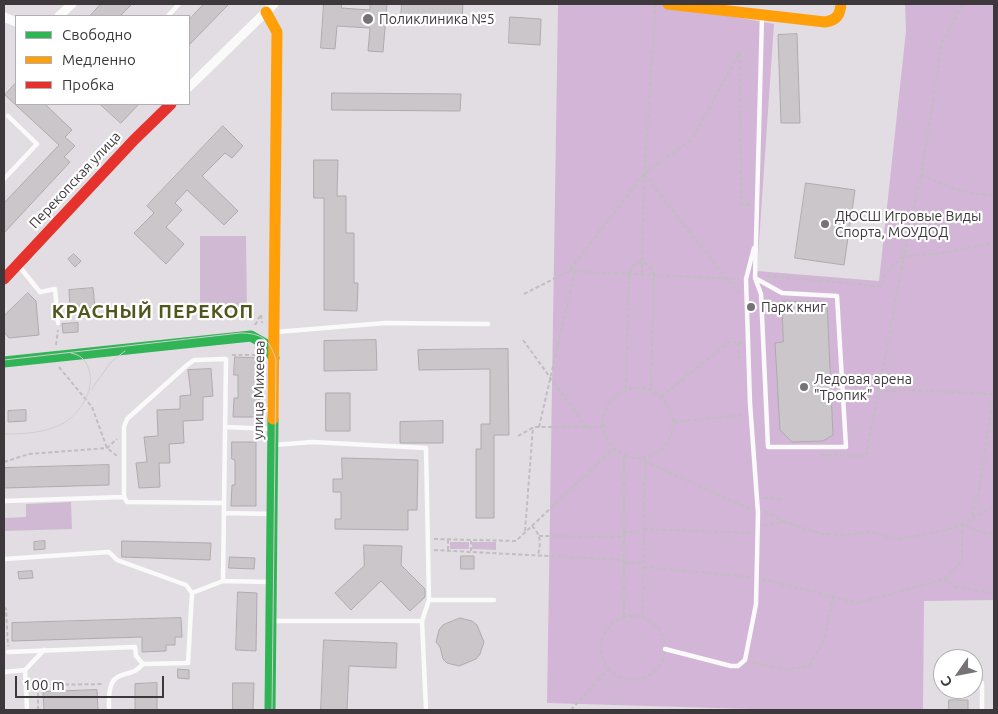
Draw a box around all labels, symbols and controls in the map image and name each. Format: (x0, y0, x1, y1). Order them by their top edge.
place label: Поликлиника №5 (379, 11, 495, 27)
marker: Поликлиника №5 (361, 12, 375, 26)
legend (15, 15, 190, 105)
text: Свободно (62, 26, 132, 43)
text: Медленно (62, 51, 136, 68)
text: Пробка (62, 76, 114, 93)
street label: Перекопская улица (26, 128, 124, 232)
place label: ДЮСШ Игровые Виды Спорта, МОУДОД (835, 208, 981, 240)
marker: ДЮСШ Игровые Виды Спорта, МОУДОД (819, 218, 831, 230)
place label: Парк книг (761, 299, 826, 315)
district label: КРАСНЫЙ ПЕРЕКОП (50, 301, 256, 323)
marker: Парк книг (745, 301, 757, 313)
street label: улица Михеева (250, 340, 268, 440)
place label: Ледовая арена "Тропик" (814, 371, 912, 404)
marker: Ледовая арена "Тропик" (798, 381, 810, 393)
north arrow (933, 649, 983, 699)
scale bar (18, 666, 166, 698)
text: С (937, 674, 955, 690)
text: 100 m (23, 676, 65, 693)

